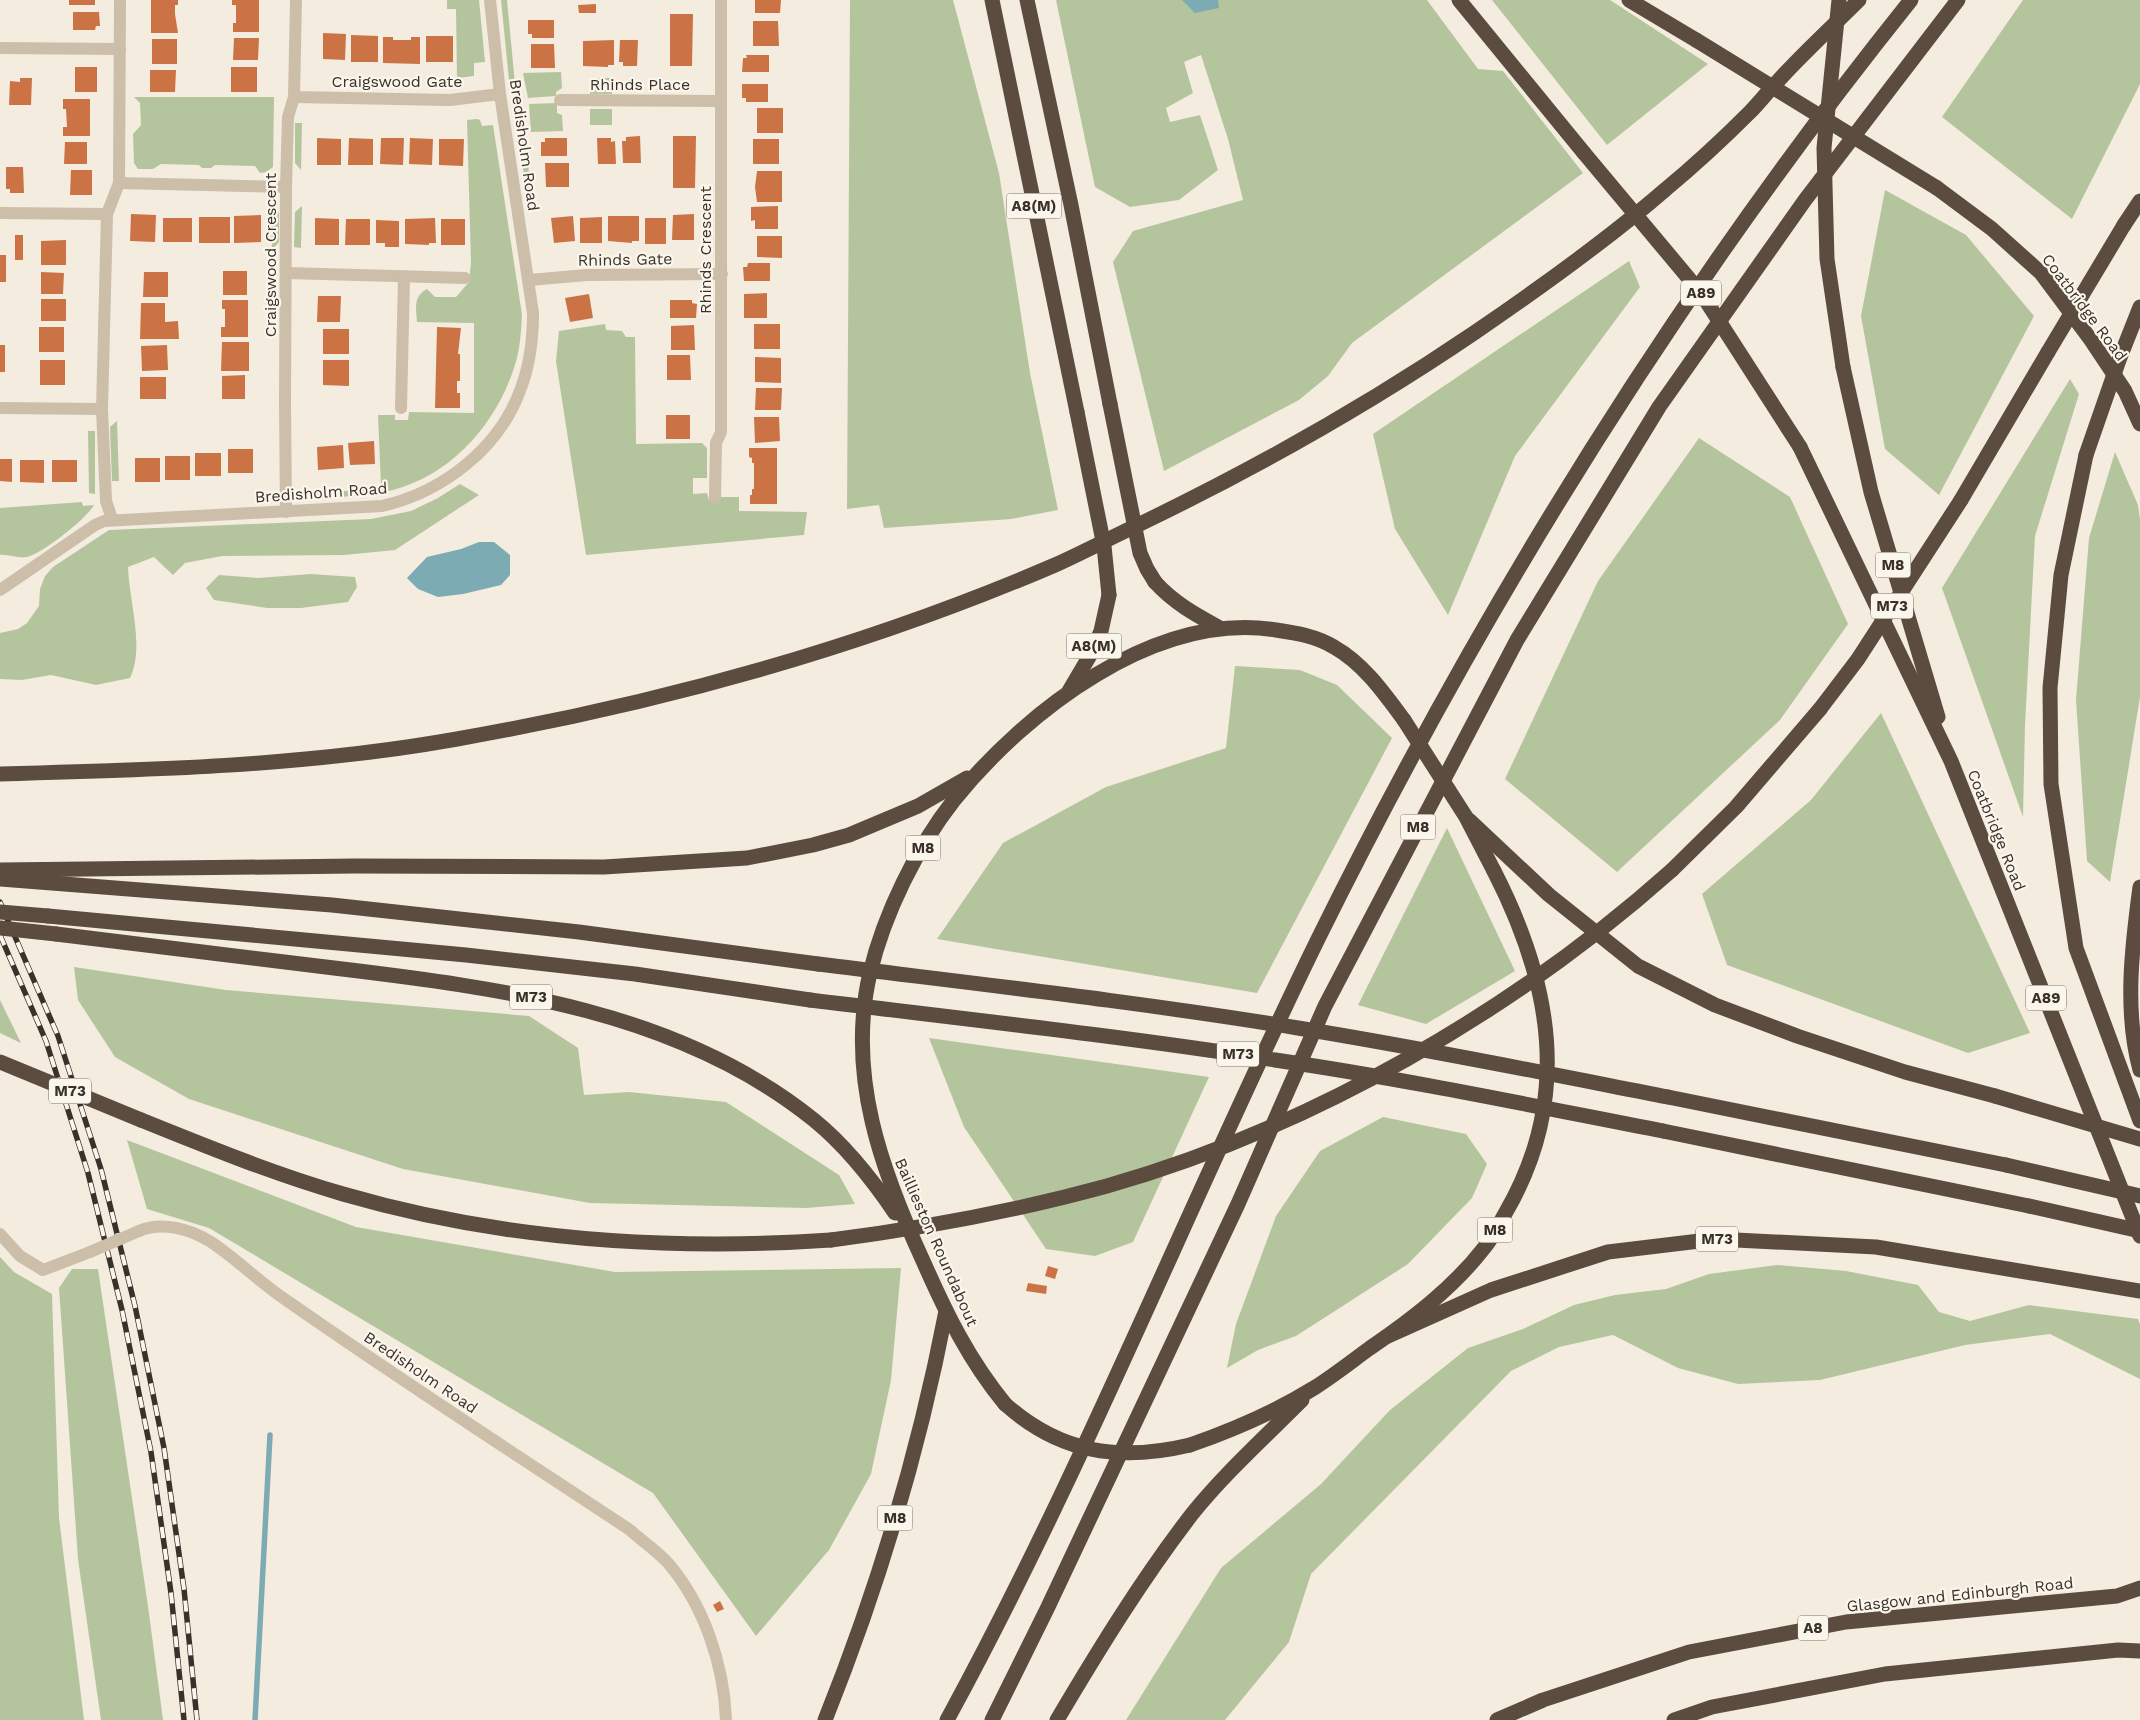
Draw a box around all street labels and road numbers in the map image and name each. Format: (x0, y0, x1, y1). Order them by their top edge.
street label: Craigswood Gate (331, 72, 463, 91)
street label: Rhinds Place (590, 75, 690, 94)
street label: Bredisholm Road (506, 78, 543, 212)
street label: Craigswood Crescent (261, 172, 280, 337)
street label: Rhinds Crescent (696, 186, 715, 314)
road number: A8(M) (1006, 194, 1062, 218)
street label: Rhinds Gate (577, 249, 673, 270)
street label: Coatbridge Road (2038, 250, 2131, 365)
road number: A89 (1681, 280, 1721, 306)
street label: Bredisholm Road (254, 478, 388, 507)
road number: M8 (1876, 552, 1910, 578)
road number: M73 (1871, 594, 1913, 618)
road number: A8(M) (1066, 634, 1122, 658)
street label: Coatbridge Road (1964, 767, 2030, 894)
road number: M8 (1400, 814, 1436, 840)
road number: M8 (906, 836, 940, 860)
road number: M73 (510, 984, 552, 1010)
road number: A89 (2026, 986, 2066, 1010)
road number: M73 (1217, 1042, 1259, 1066)
road number: M73 (49, 1078, 91, 1104)
street label: Baillieston Roundabout (891, 1155, 982, 1330)
road number: M8 (1478, 1218, 1512, 1242)
road number: M73 (1696, 1226, 1738, 1252)
street label: Bredisholm Road (360, 1327, 481, 1417)
road number: M8 (878, 1506, 912, 1530)
street label: Glasgow and Edinburgh Road (1846, 1573, 2074, 1616)
road number: A8 (1798, 1616, 1828, 1640)

